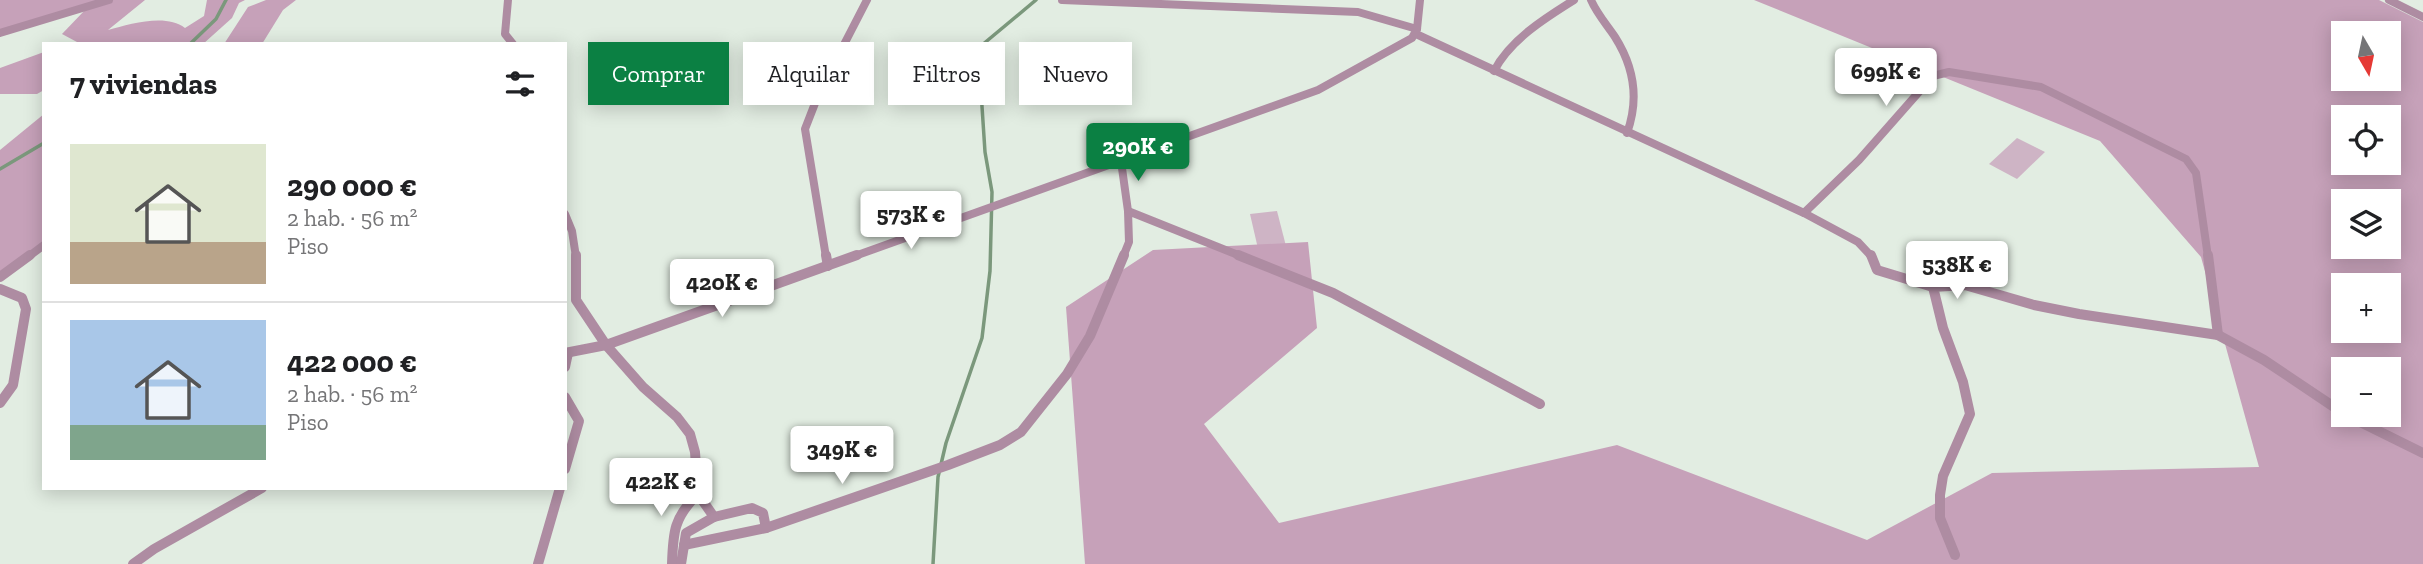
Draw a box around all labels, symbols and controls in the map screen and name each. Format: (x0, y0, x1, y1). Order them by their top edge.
north arrow (2331, 21, 2401, 91)
map controls (2331, 21, 2401, 427)
chip: Comprar (588, 42, 729, 105)
chip: Alquilar (743, 42, 874, 105)
chip: Filtros (888, 42, 1005, 105)
chip: Nuevo (1019, 42, 1132, 105)
pin: 699K € (1829, 48, 1943, 108)
text: 699K € (1851, 57, 1921, 85)
icon: filters (501, 65, 539, 103)
text: 7 viviendas (70, 66, 217, 102)
button: locate (2331, 105, 2401, 175)
pin: 290K € (1081, 124, 1195, 183)
text: 290K € (1102, 132, 1174, 160)
text: 290 000 € (287, 168, 417, 204)
icon: home (126, 172, 210, 256)
button: layers (2331, 189, 2401, 259)
pin: 573K € (854, 191, 968, 251)
text: 573K € (876, 200, 946, 228)
text: 2 hab. · 56 m² (287, 204, 418, 232)
text: Piso (287, 232, 329, 260)
pin: 538K € (1900, 242, 2014, 301)
text: 538K € (1922, 250, 1992, 278)
pin: 420K € (665, 260, 779, 319)
text: 420K € (686, 268, 758, 296)
button: + (2331, 273, 2401, 343)
text: 422 000 € (287, 344, 417, 380)
icon: home (126, 348, 210, 432)
button: − (2331, 357, 2401, 427)
text: 2 hab. · 56 m² (287, 380, 418, 408)
text: Piso (287, 408, 329, 436)
pin: 349K € (785, 426, 899, 486)
text: 349K € (806, 435, 878, 463)
pin: 422K € (604, 458, 718, 518)
text: 422K € (625, 467, 697, 495)

